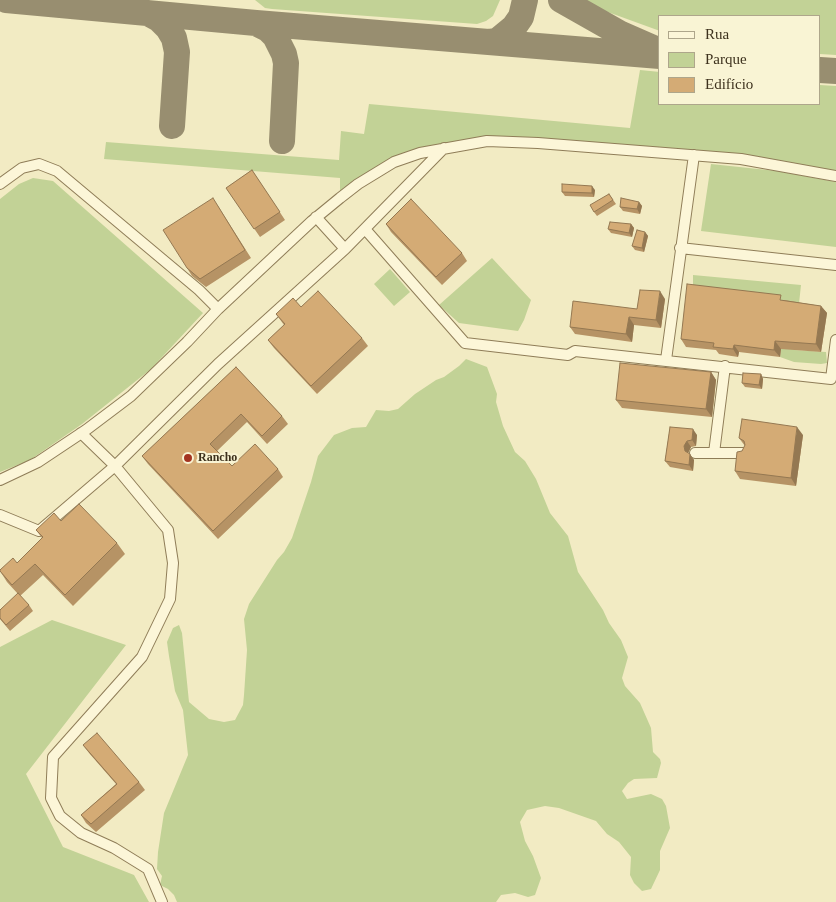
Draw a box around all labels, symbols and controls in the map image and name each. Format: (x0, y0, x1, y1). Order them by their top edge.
legend (658, 15, 821, 105)
text: Rua (705, 26, 729, 42)
text: Parque (705, 51, 747, 67)
text: Edifício (705, 76, 753, 92)
place label: Rancho (198, 451, 237, 465)
marker: Rancho (182, 452, 194, 464)

